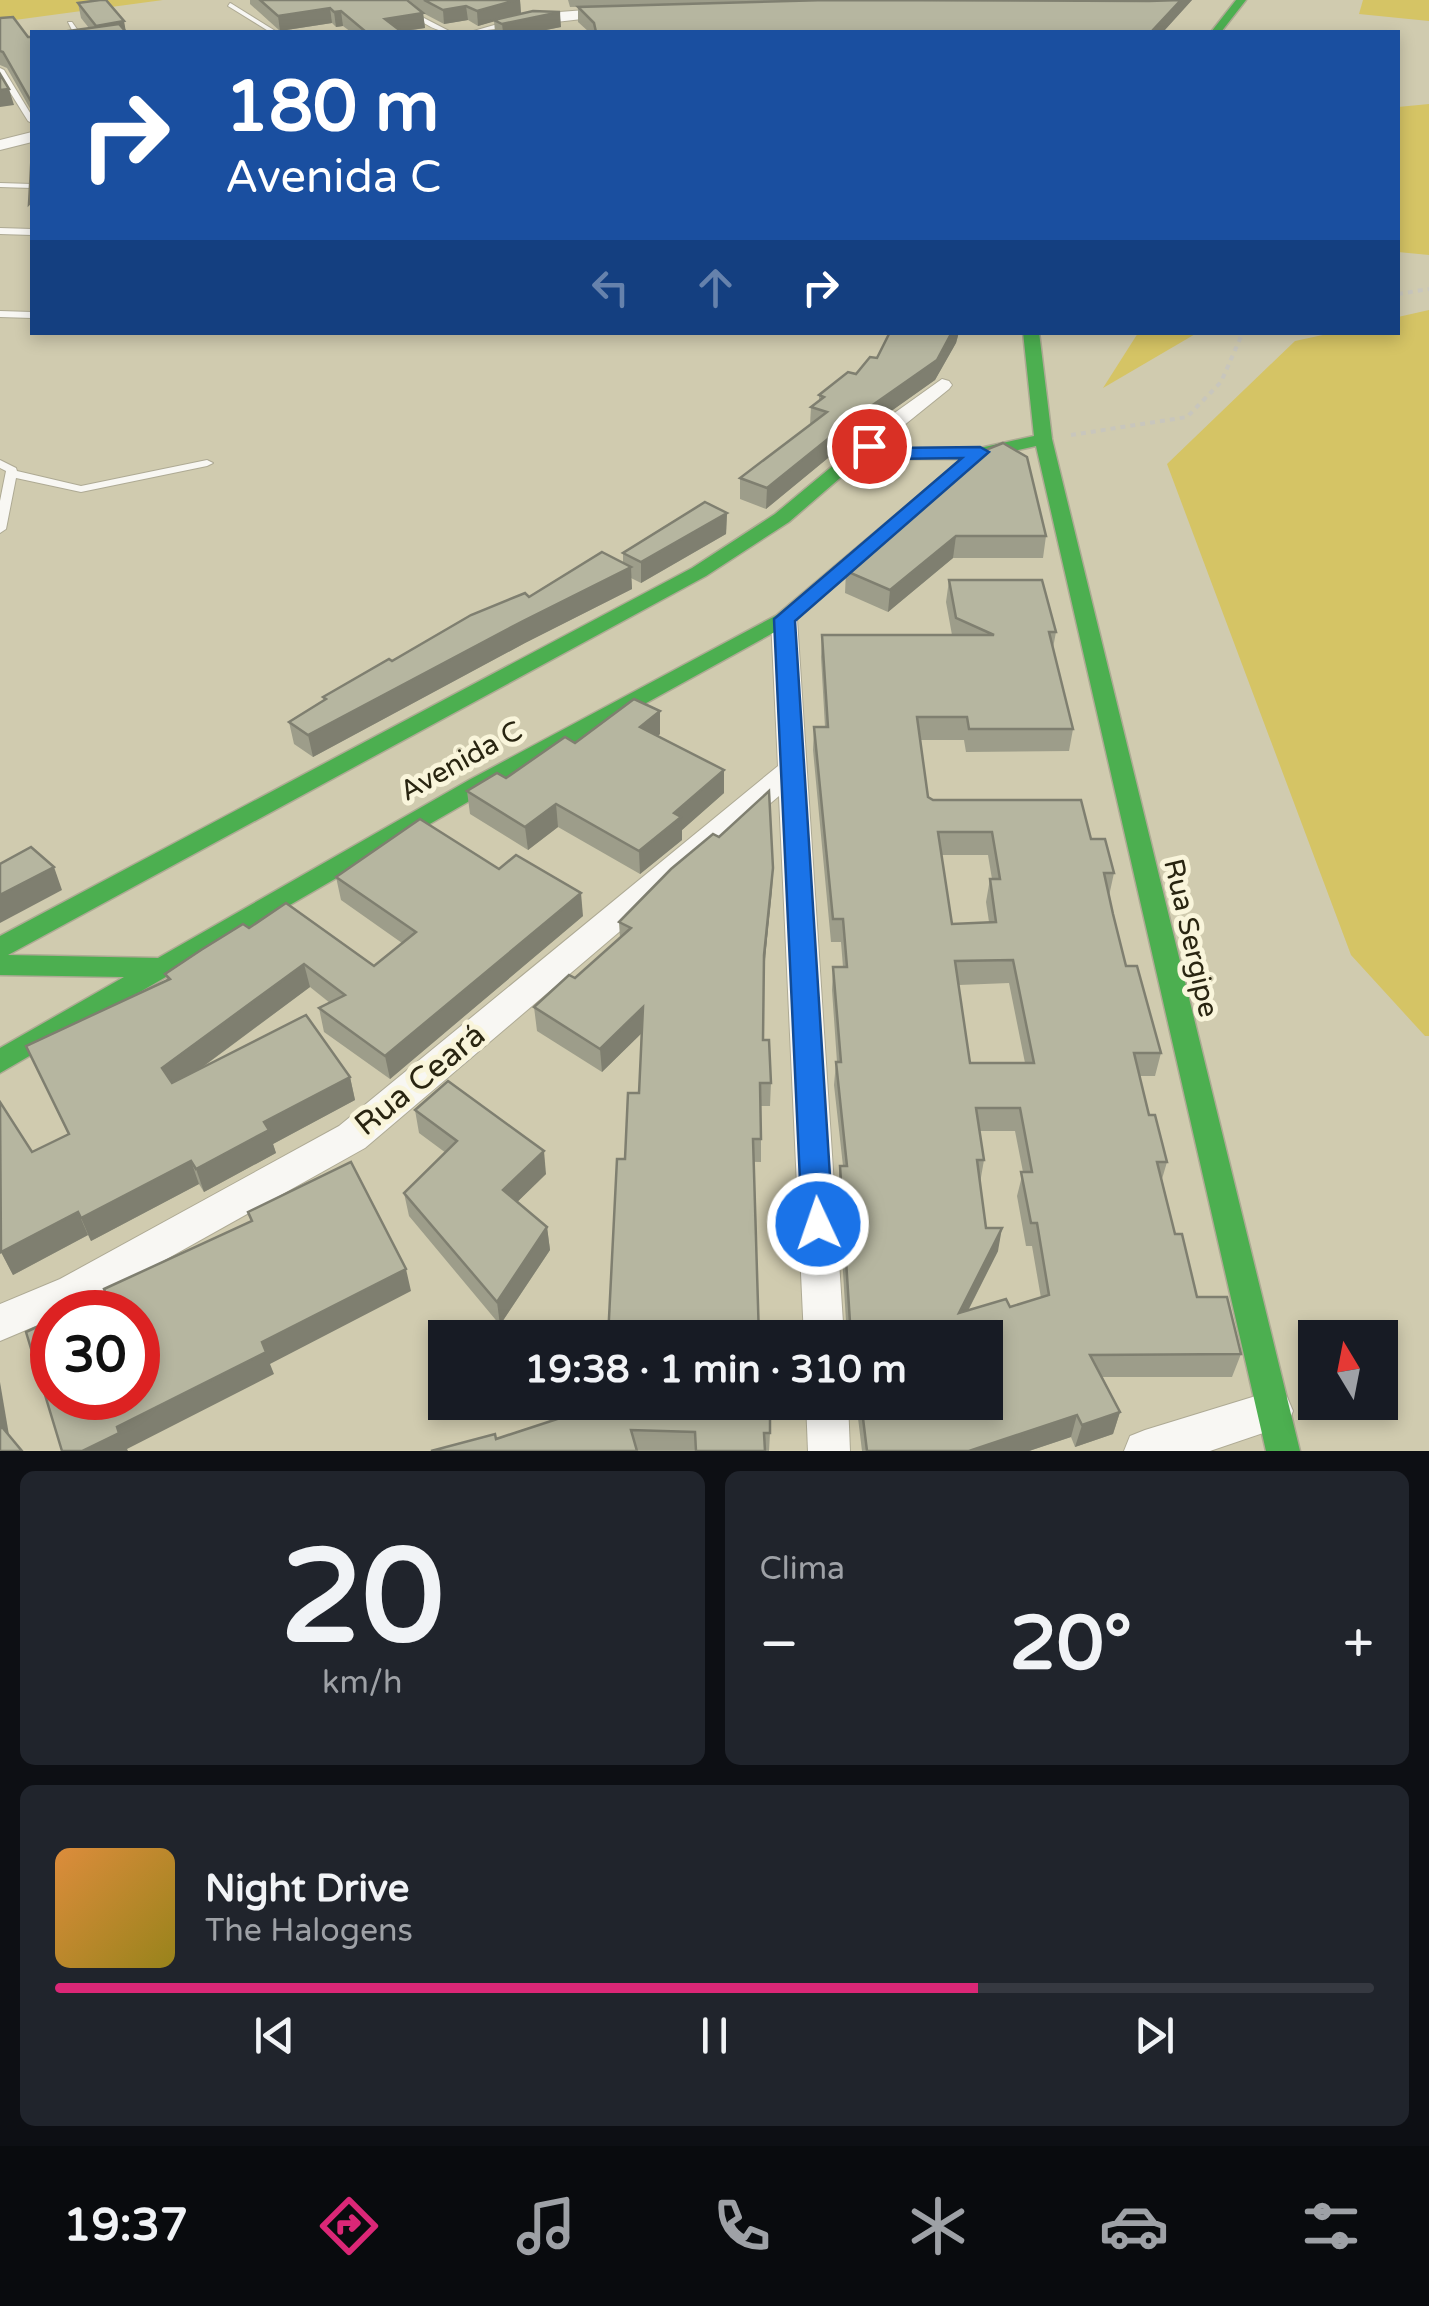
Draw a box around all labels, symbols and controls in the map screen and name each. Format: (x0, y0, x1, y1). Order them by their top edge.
text: 180 m (225, 66, 439, 150)
icon: right (60, 70, 190, 200)
text: Avenida C (225, 151, 441, 205)
icon: left (583, 260, 638, 315)
icon: ahead (688, 260, 743, 315)
icon: right (793, 260, 848, 315)
pin (827, 404, 912, 489)
icon: arrive (842, 419, 897, 474)
street label: Avenida C (394, 714, 528, 808)
street label: Rua Sergipe (1156, 855, 1226, 1021)
street label: Rua Ceará (347, 1016, 493, 1144)
position arrow (766, 1172, 870, 1276)
speed limit sign: 30 (30, 1290, 160, 1420)
north arrow (1298, 1320, 1398, 1420)
map controls (1298, 1320, 1398, 1420)
text: 19:38 · 1 min · 310 m (524, 1347, 907, 1393)
text: 20 (281, 1521, 444, 1677)
text: Clima (760, 1550, 845, 1588)
text: 20° (1010, 1599, 1132, 1689)
text: − (760, 1612, 799, 1678)
text: + (1343, 1612, 1374, 1678)
text: km/h (322, 1664, 402, 1702)
text: Night Drive (205, 1866, 409, 1912)
text: The Halogens (205, 1912, 413, 1950)
icon: previous (247, 2008, 302, 2063)
icon: pause (687, 2008, 742, 2063)
icon: next (1127, 2008, 1182, 2063)
icon: directions (314, 2191, 384, 2261)
icon: music (511, 2191, 581, 2261)
icon: phone (707, 2191, 777, 2261)
icon: climate (903, 2191, 973, 2261)
icon: car (1099, 2191, 1169, 2261)
icon: filters (1296, 2191, 1366, 2261)
text: 19:37 (63, 2199, 188, 2253)

